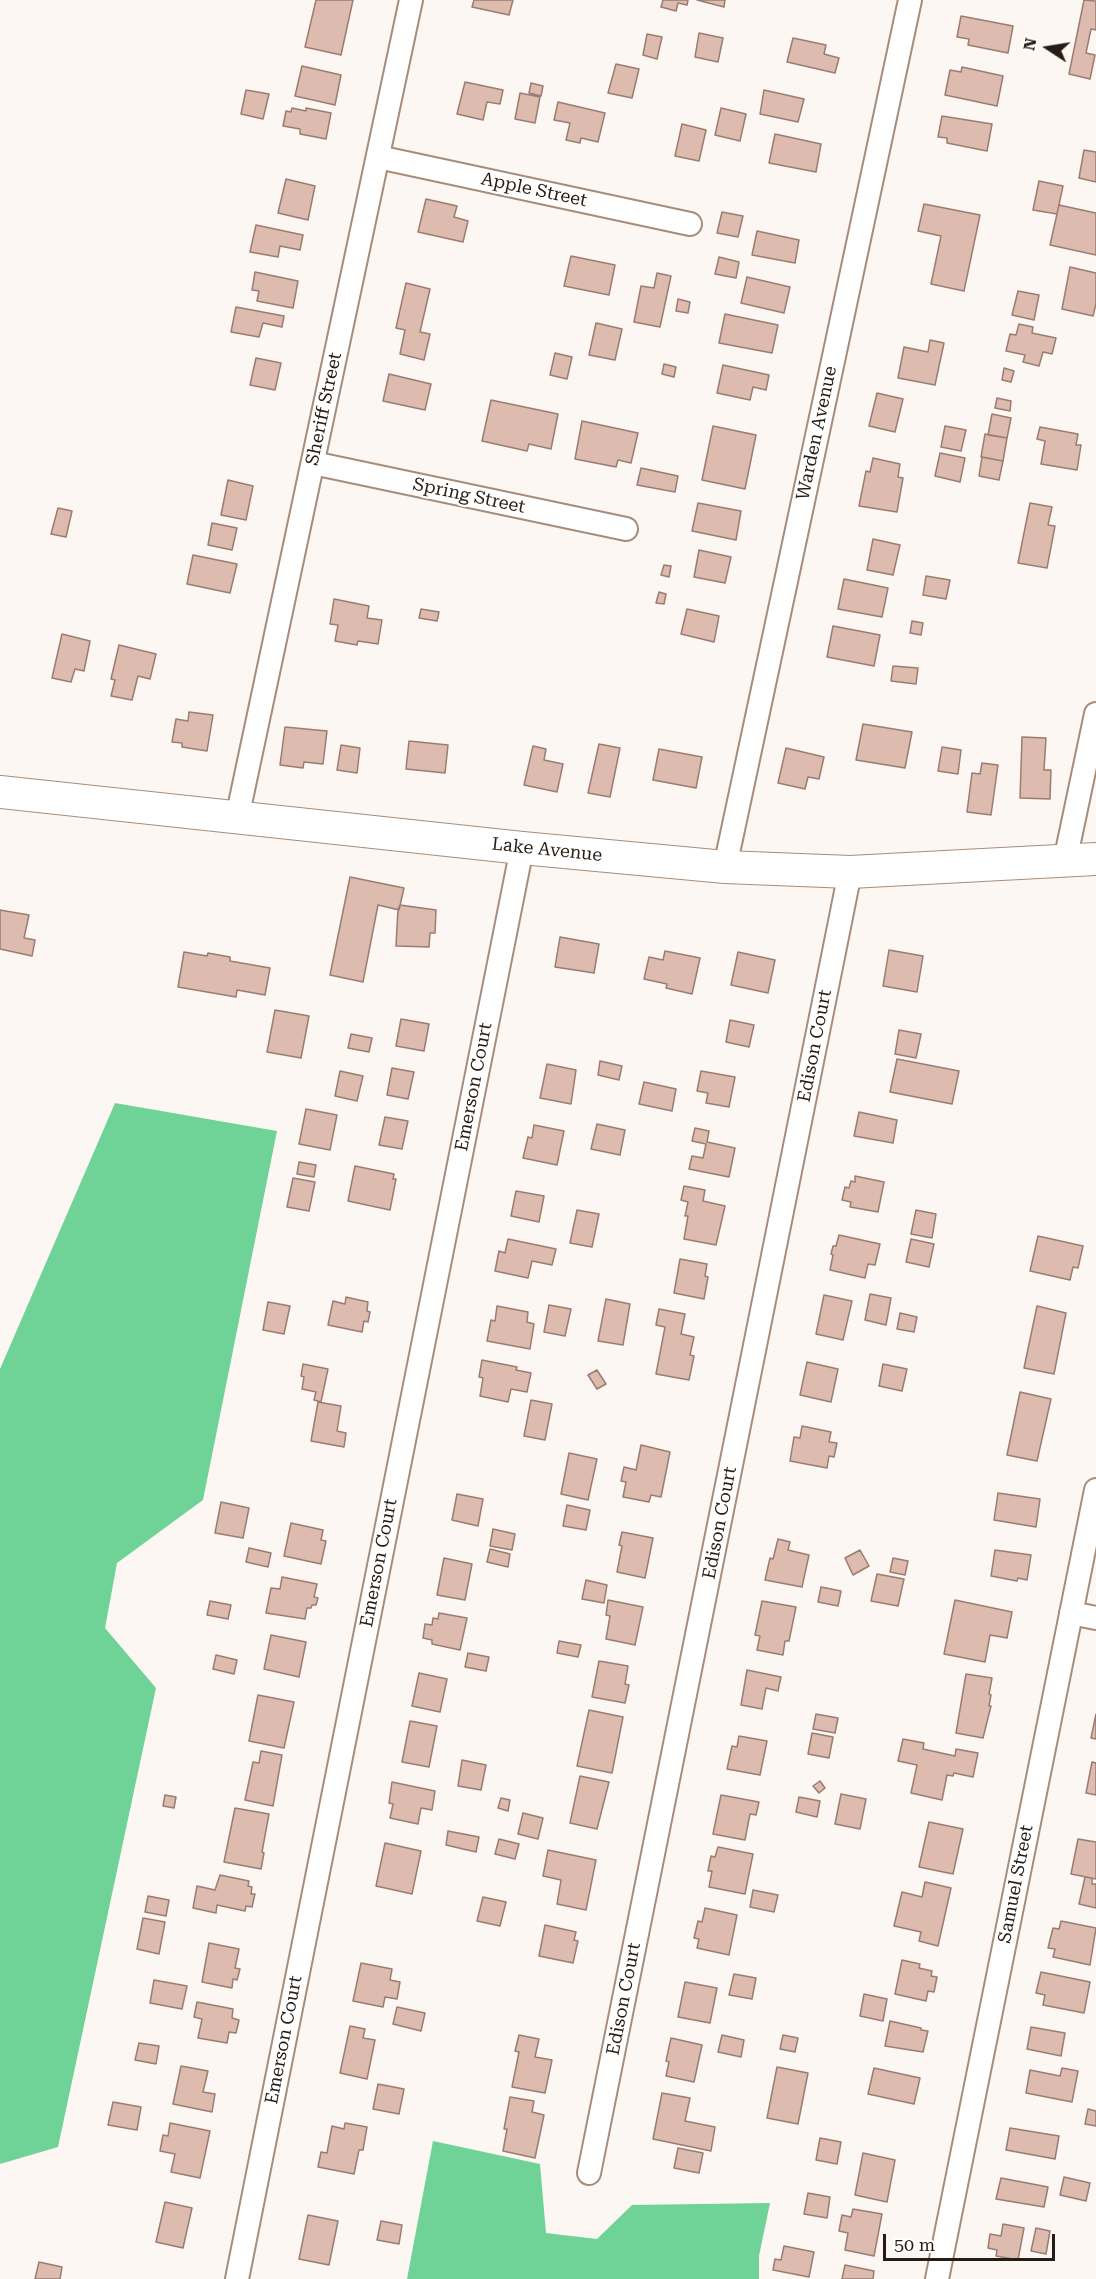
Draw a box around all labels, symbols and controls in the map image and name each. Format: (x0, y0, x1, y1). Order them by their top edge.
north arrow (1018, 18, 1078, 78)
text: N (1019, 36, 1040, 52)
street label: Apple Street (479, 168, 589, 212)
street label: Sheriff Street (301, 350, 347, 468)
street label: Warden Avenue (792, 364, 842, 502)
street label: Spring Street (411, 474, 527, 518)
street label: Lake Avenue (491, 833, 603, 867)
street label: Edison Court (793, 988, 837, 1104)
street label: Emerson Court (451, 1021, 497, 1153)
street label: Edison Court (698, 1465, 742, 1581)
street label: Emerson Court (356, 1497, 402, 1629)
street label: Samuel Street (994, 1823, 1038, 1945)
street label: Edison Court (602, 1941, 646, 2057)
street label: Emerson Court (261, 1974, 307, 2106)
scale bar (886, 2222, 1058, 2260)
text: 50 m (894, 2234, 935, 2255)

